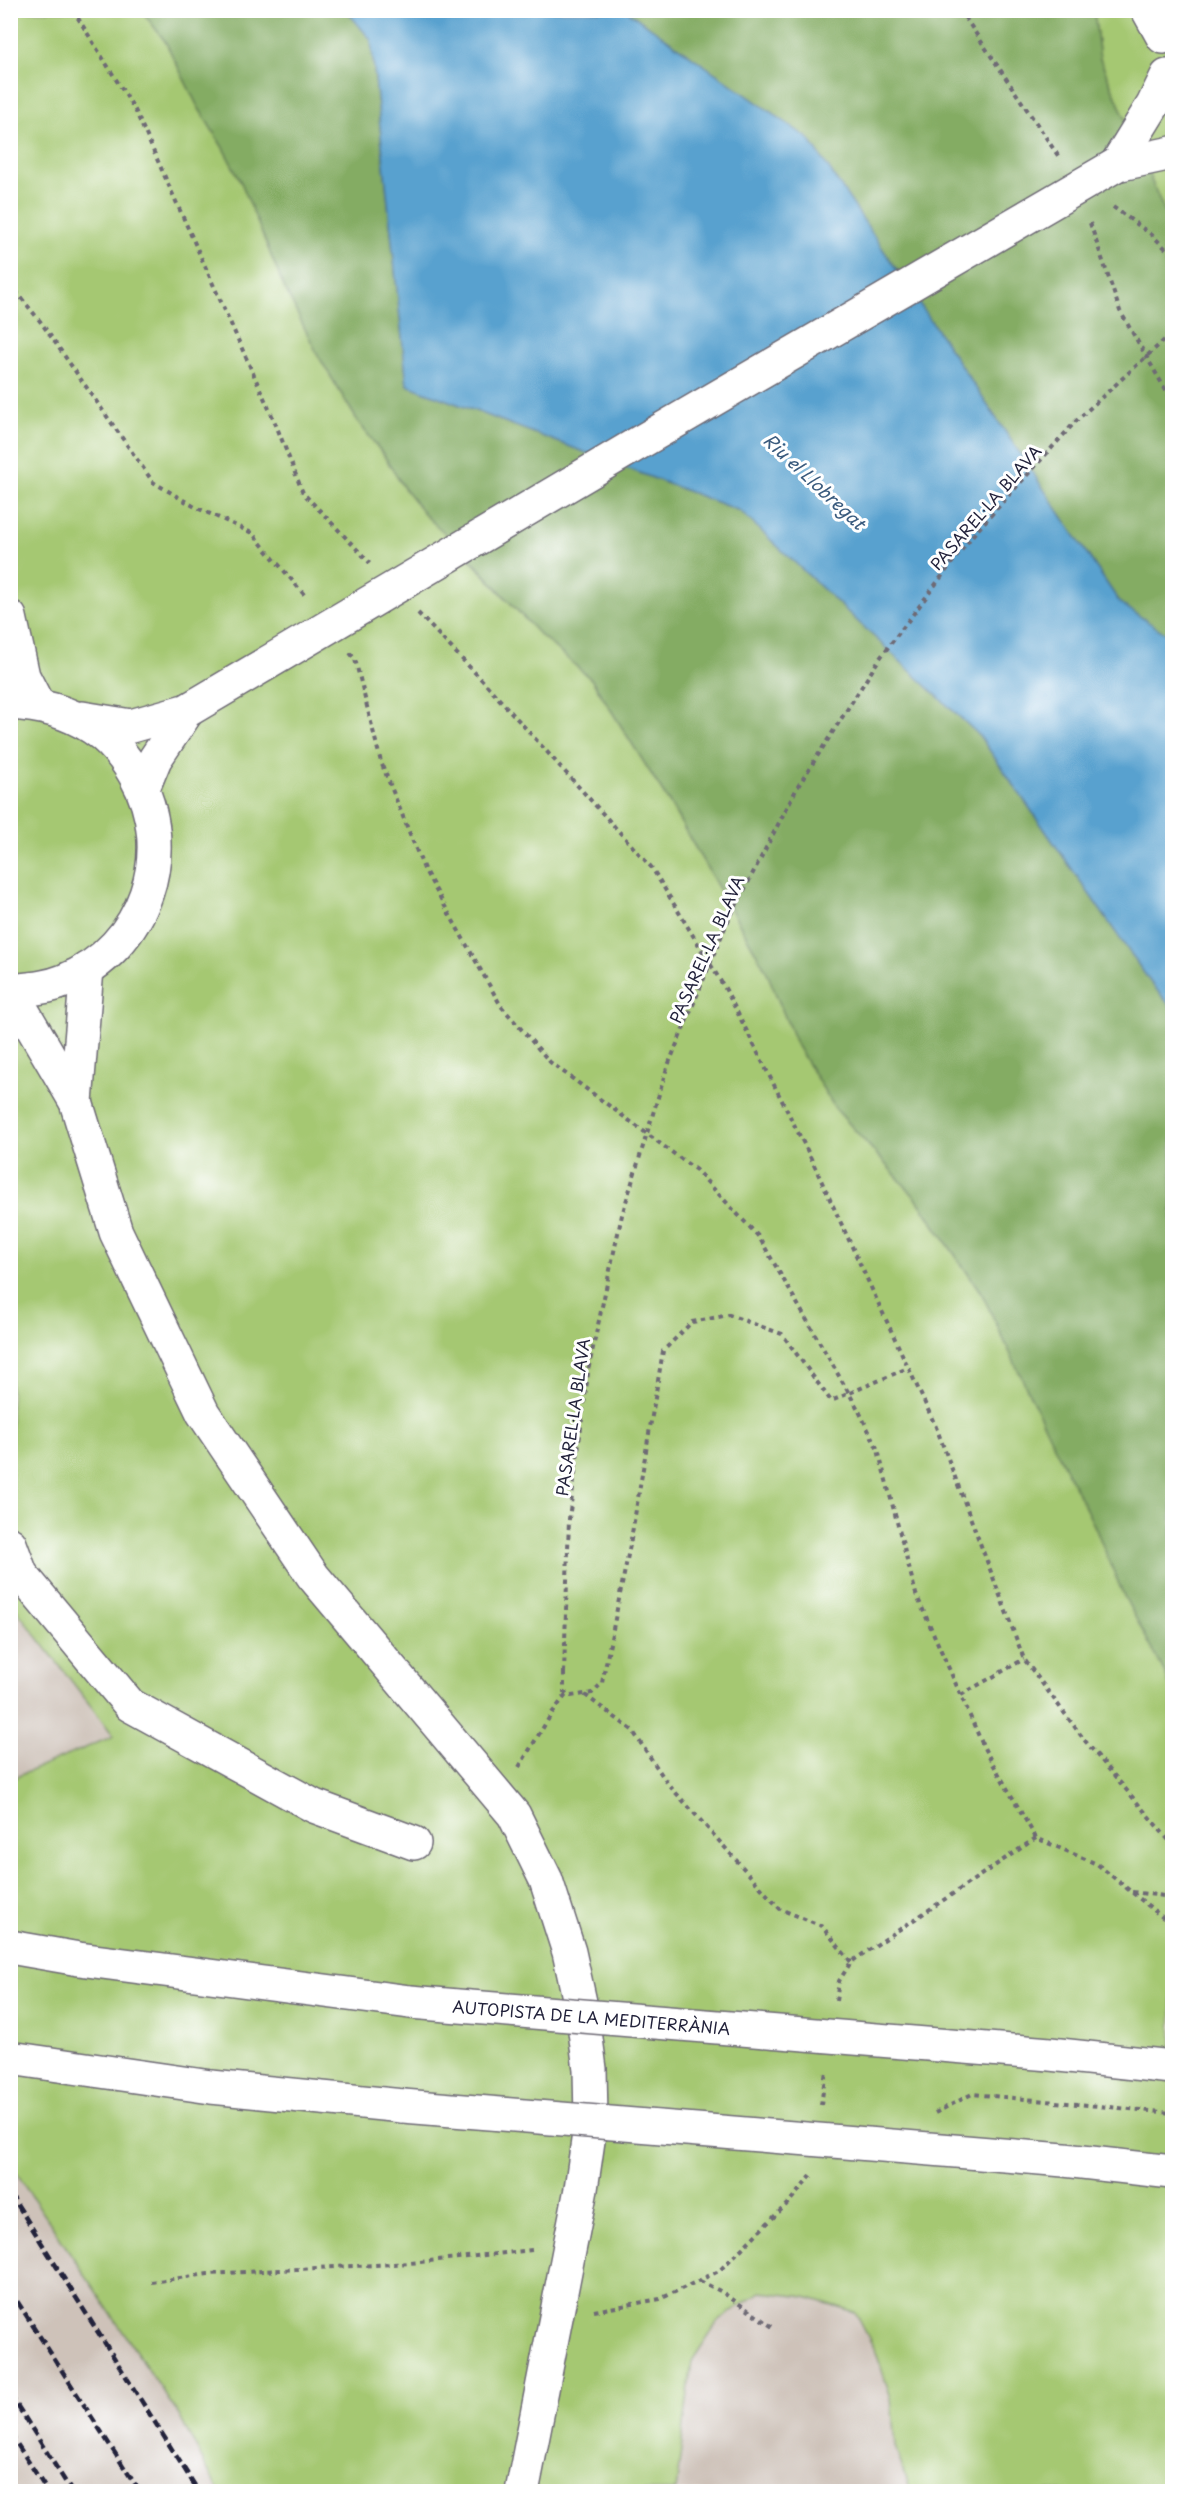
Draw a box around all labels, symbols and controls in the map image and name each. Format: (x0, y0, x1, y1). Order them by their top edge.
water label: Riu el Llobregat (758, 427, 874, 537)
street label: PASAREL·LA BLAVA (924, 439, 1046, 575)
street label: PASAREL·LA BLAVA (663, 871, 749, 1027)
street label: PASAREL·LA BLAVA (549, 1337, 595, 1497)
street label: AUTOPISTA DE LA MEDITERRÀNIA (452, 1993, 731, 2040)

